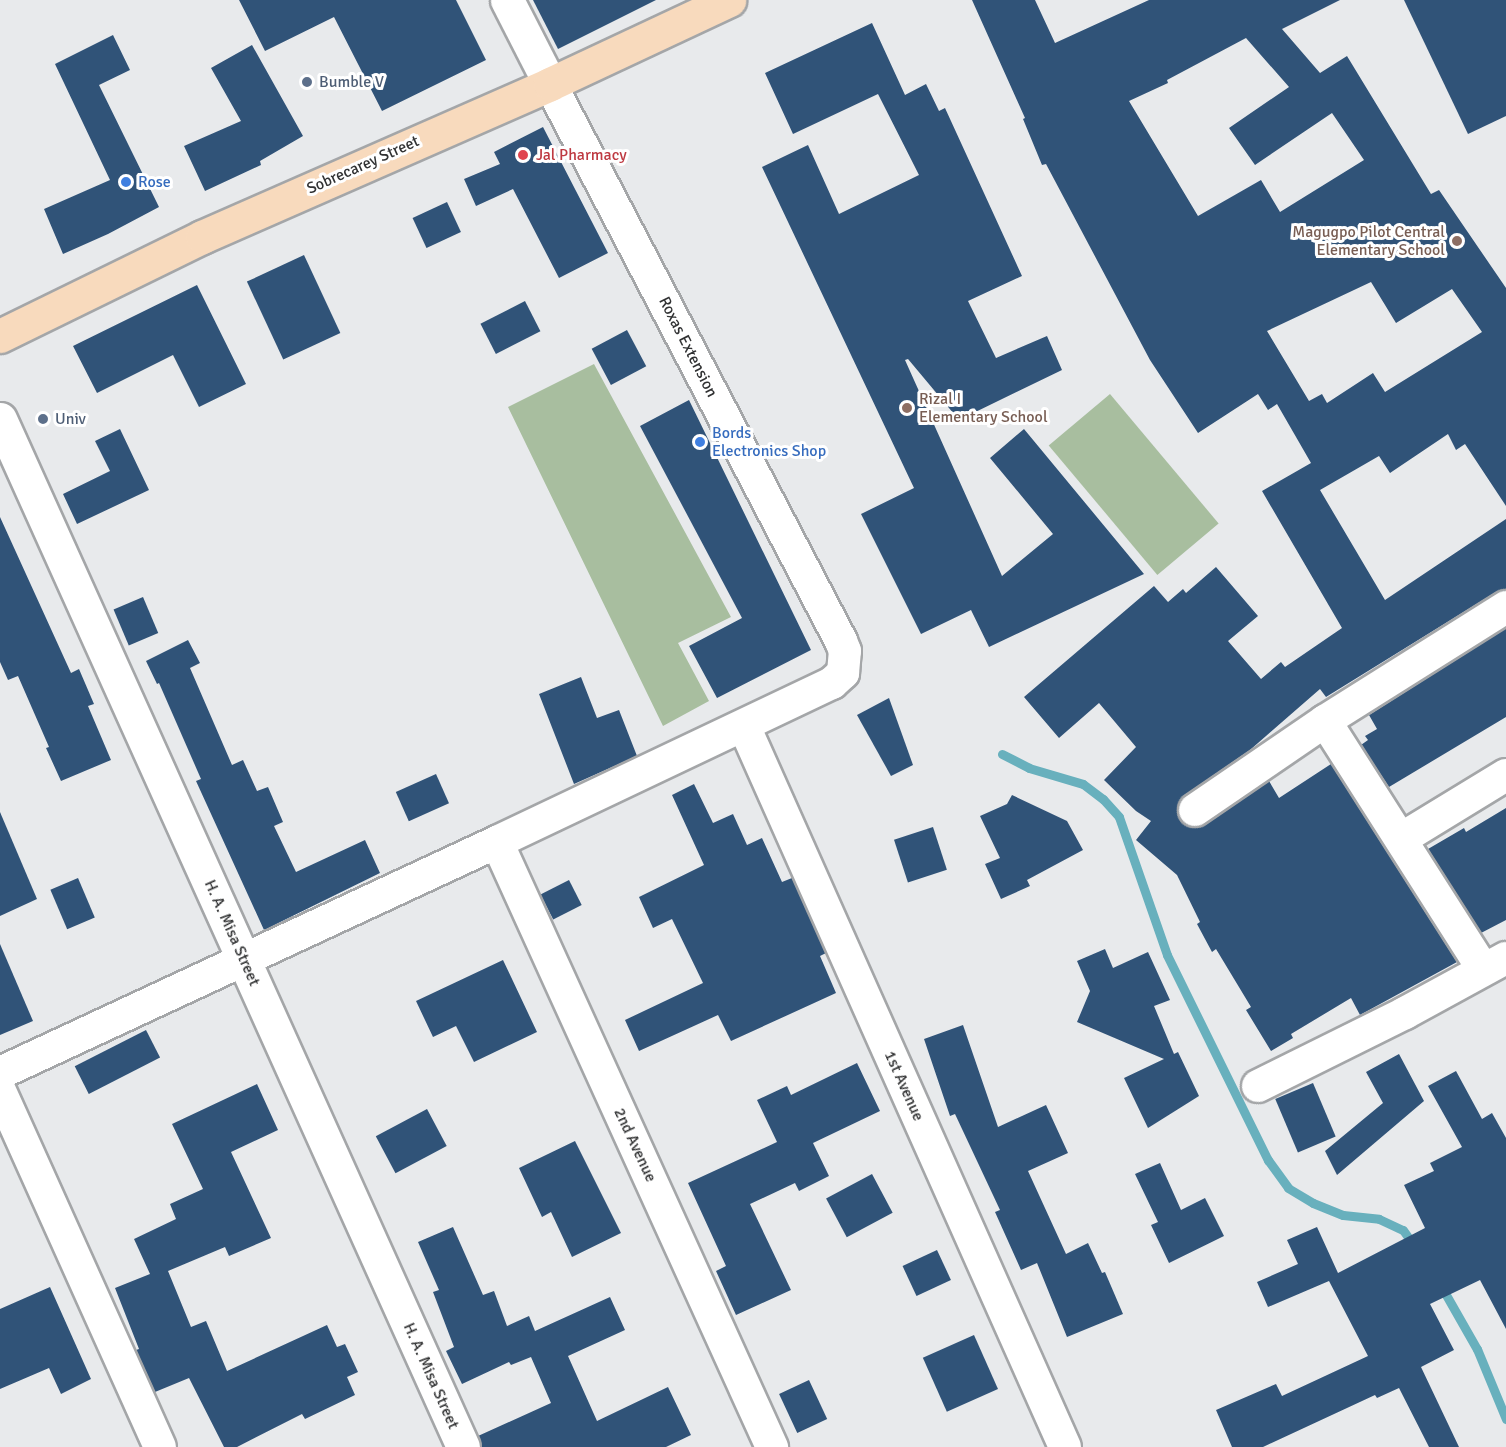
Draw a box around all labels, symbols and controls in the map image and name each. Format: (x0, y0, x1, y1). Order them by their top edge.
place label: Bumble V (319, 72, 384, 92)
marker: Bumble V (300, 75, 314, 89)
street label: Sobrecarey Street (304, 132, 422, 198)
place label: Jal Pharmacy (536, 145, 627, 165)
marker: Jal Pharmacy (514, 146, 532, 164)
place label: Rose (138, 172, 171, 192)
marker: Rose (119, 175, 133, 189)
place label: Magugpo Pilot Central Elementary School (1292, 222, 1445, 260)
marker: Magugpo Pilot Central Elementary School (1450, 234, 1464, 248)
street label: Roxas Extension (654, 293, 722, 401)
place label: Rizal I Elementary School (919, 389, 1048, 427)
marker: Rizal I Elementary School (900, 401, 914, 415)
place label: Univ (55, 409, 86, 429)
marker: Univ (36, 412, 50, 426)
place label: Bords Electronics Shop (712, 423, 826, 461)
marker: Bords Electronics Shop (693, 435, 707, 449)
street label: H. A. Misa Street (200, 877, 264, 989)
street label: 1st Avenue (880, 1048, 928, 1124)
street label: 2nd Avenue (610, 1105, 660, 1185)
street label: H. A. Misa Street (399, 1320, 463, 1432)

